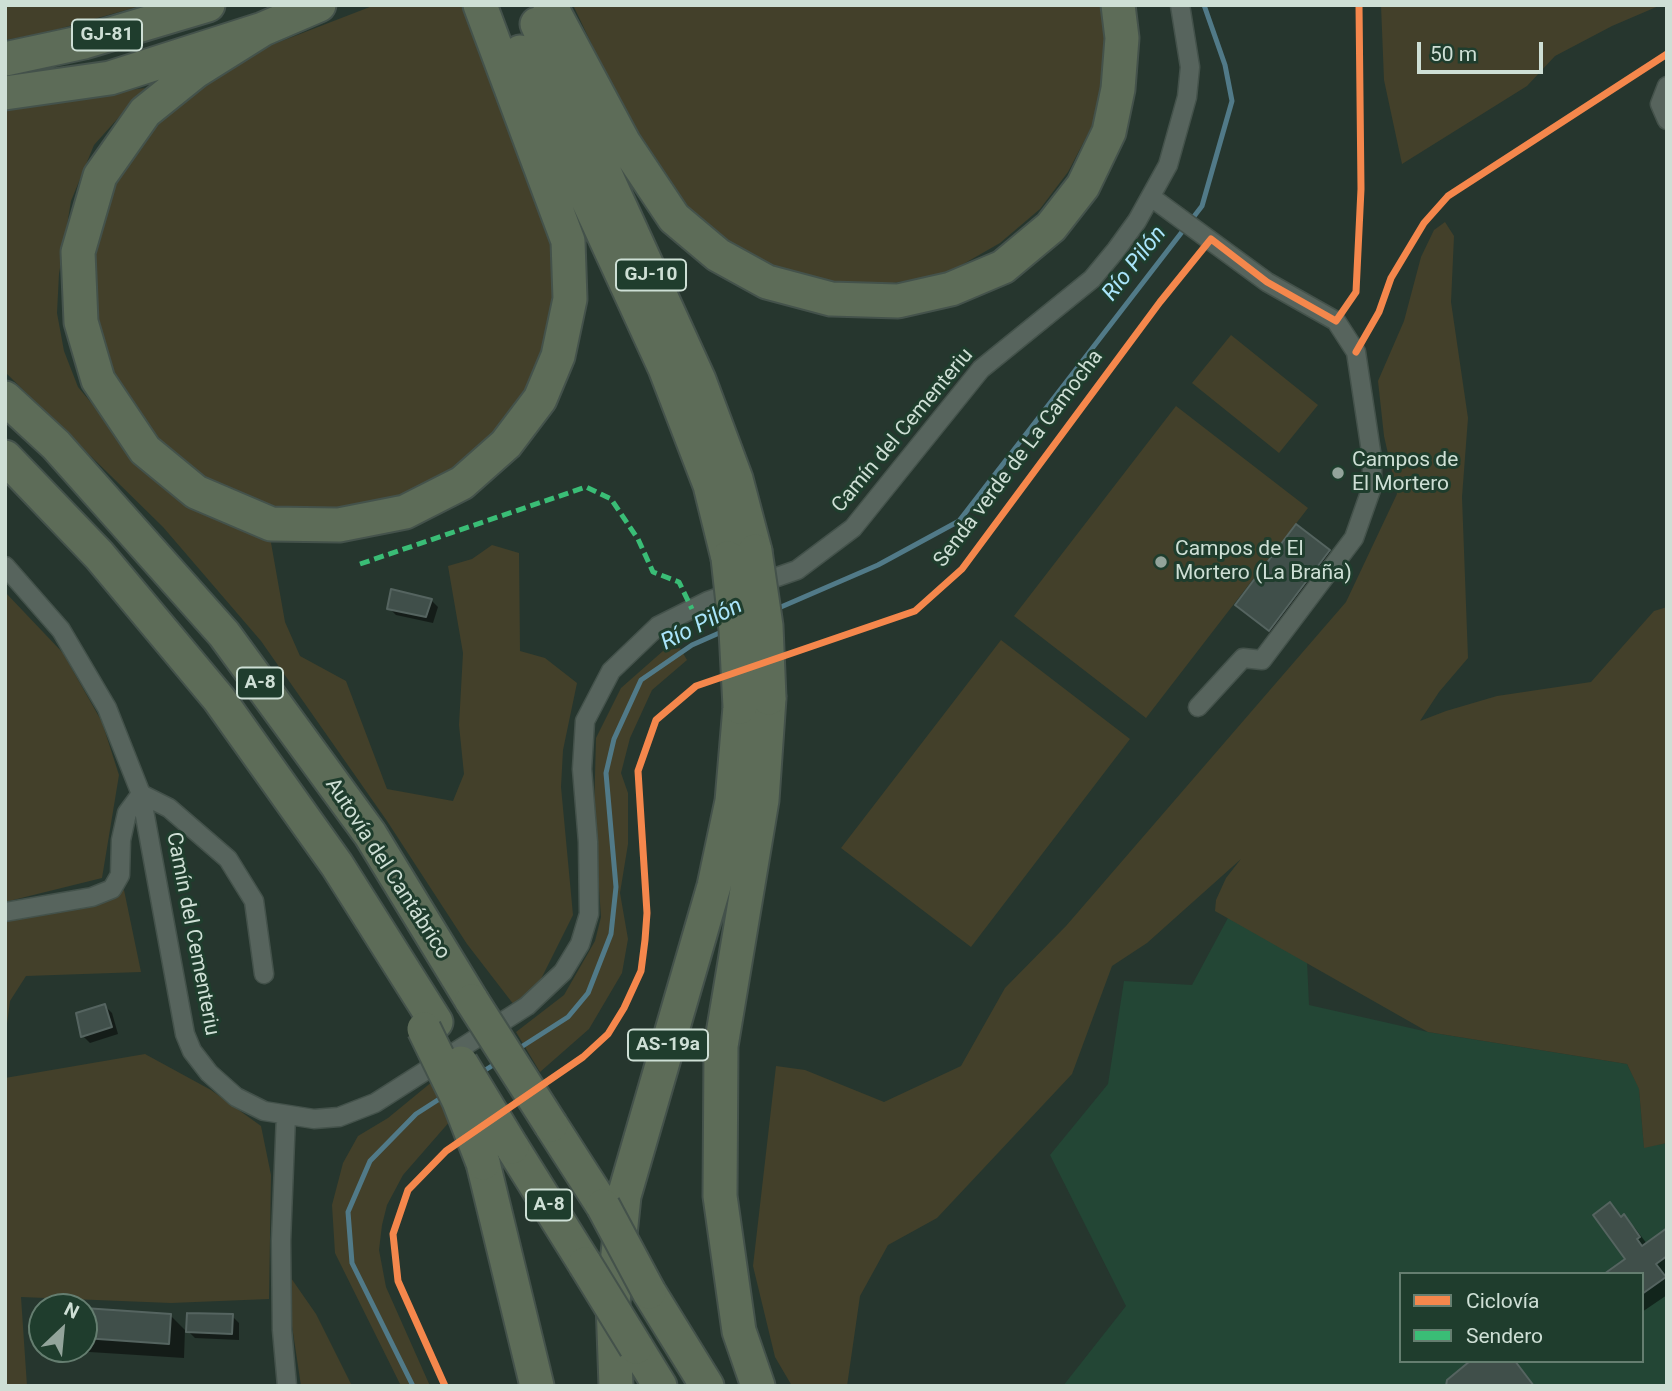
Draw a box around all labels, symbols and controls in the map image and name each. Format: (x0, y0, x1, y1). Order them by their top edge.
road number: GJ-81 (72, 20, 142, 50)
scale bar (1420, 28, 1546, 72)
text: 50 m (1430, 42, 1477, 66)
water label: Río Pilón (1097, 221, 1173, 307)
road number: GJ-10 (616, 260, 686, 290)
street label: Camín del Cementeriu (827, 344, 979, 518)
street label: Senda verde de La Camocha (929, 345, 1109, 573)
place label: Campos de El Mortero (1352, 448, 1458, 498)
marker: Campos de El Mortero (1330, 465, 1346, 481)
place label: Campos de El Mortero (La Braña) (1175, 537, 1352, 587)
marker: Campos de El Mortero (La Braña) (1153, 554, 1169, 570)
water label: Río Pilón (657, 593, 747, 657)
road number: A-8 (237, 668, 283, 698)
street label: Autovía del Cantábrico (319, 774, 455, 964)
street label: Camín del Cementeriu (160, 830, 224, 1038)
road number: AS-19a (628, 1030, 708, 1060)
road number: A-8 (526, 1190, 572, 1220)
legend (1399, 1272, 1644, 1363)
text: Ciclovía (1466, 1289, 1540, 1313)
north arrow (28, 1293, 98, 1363)
text: N (60, 1297, 83, 1324)
text: Sendero (1466, 1324, 1543, 1348)

